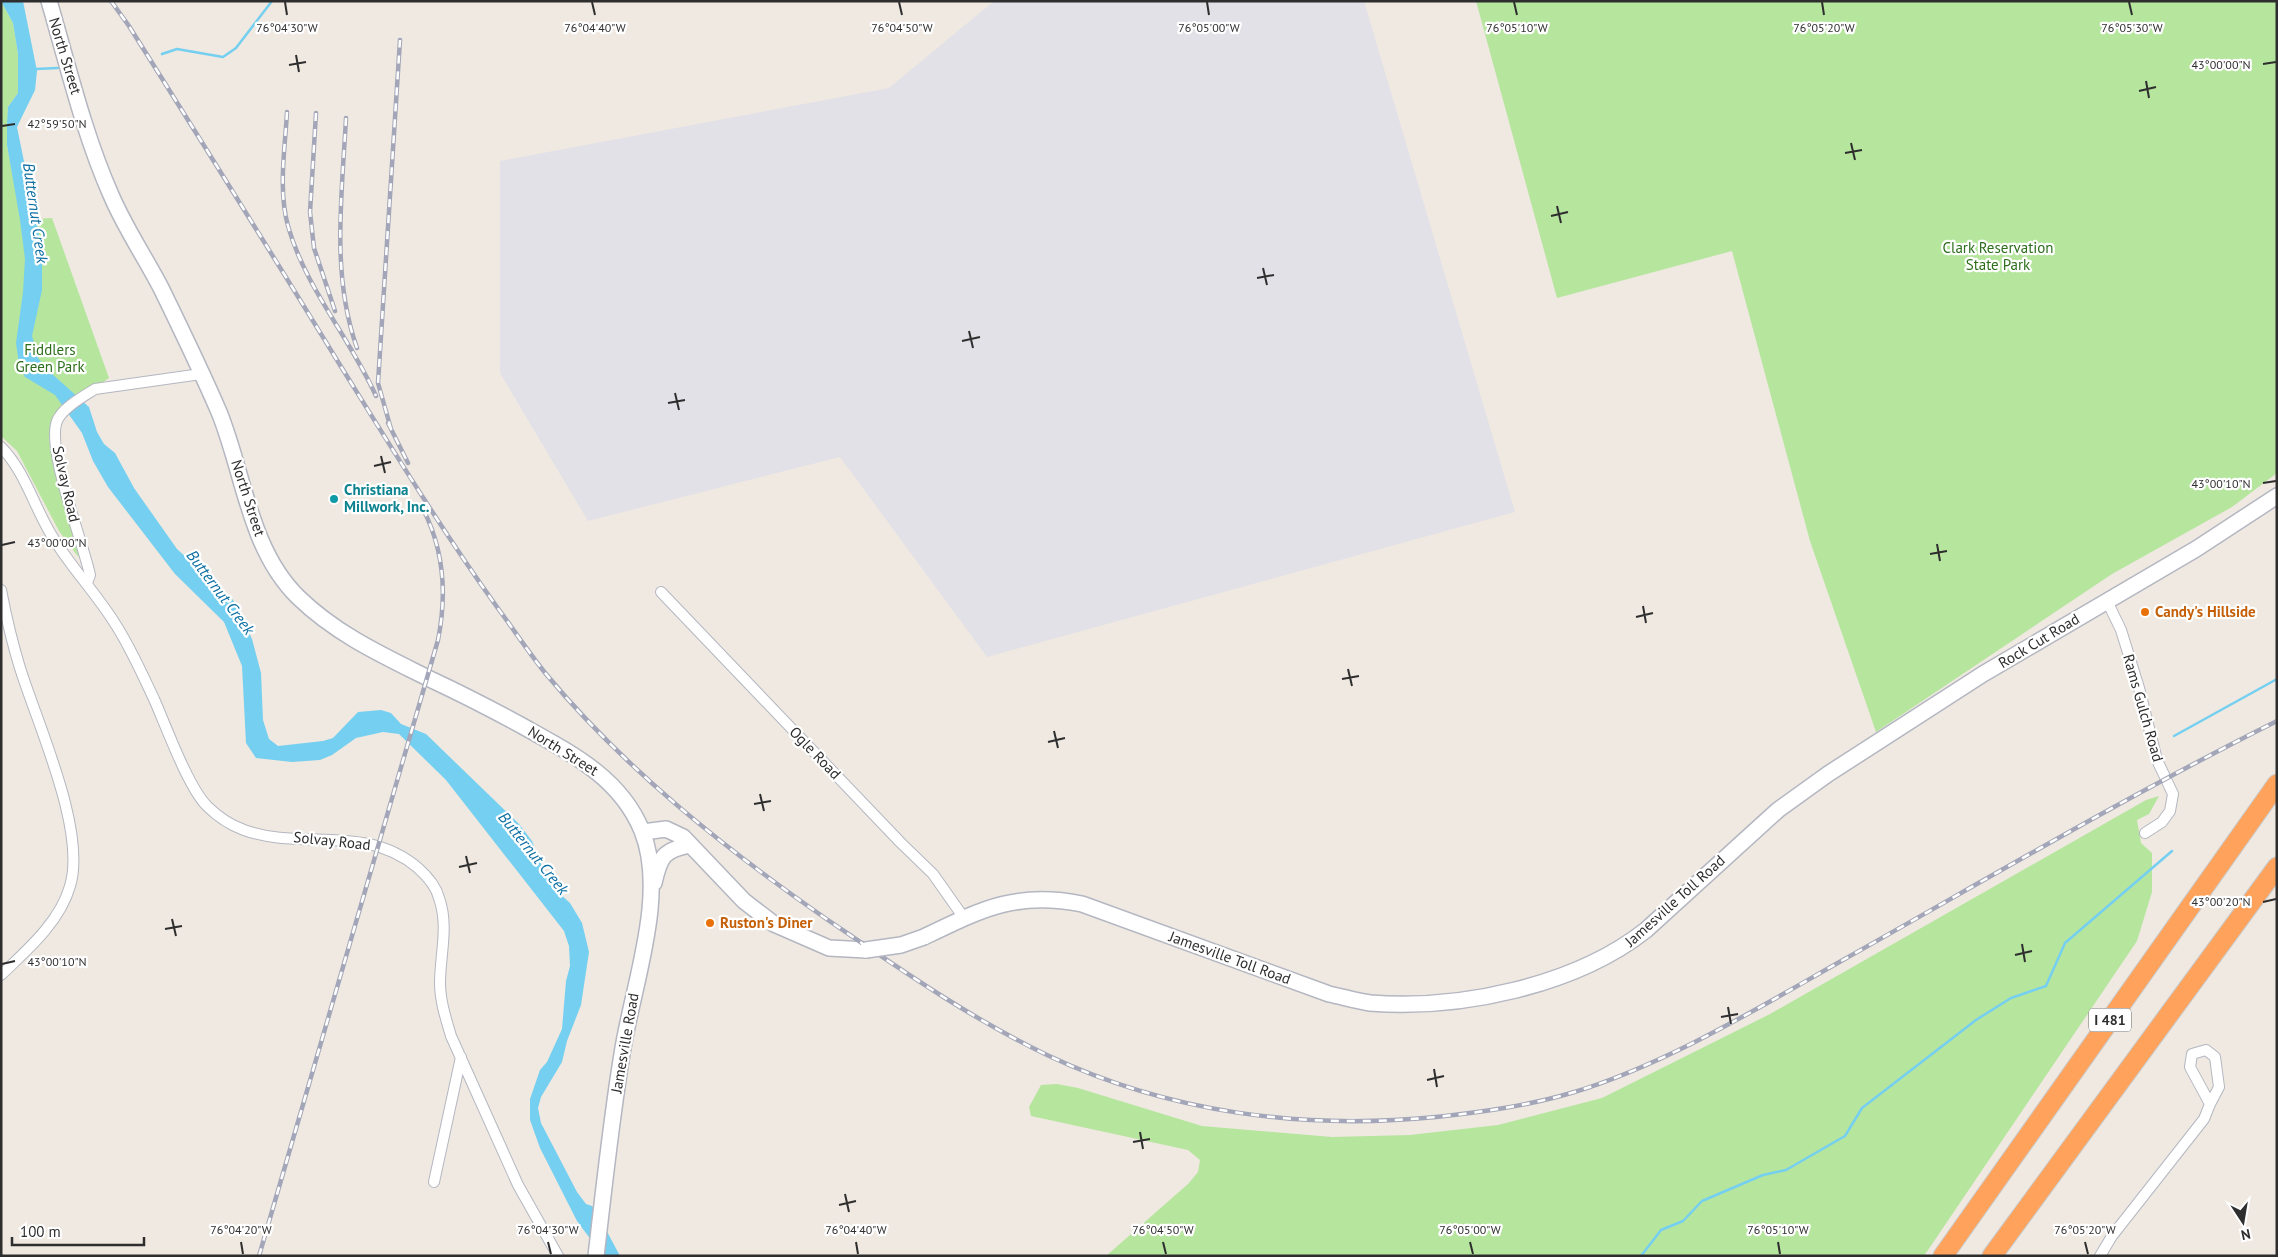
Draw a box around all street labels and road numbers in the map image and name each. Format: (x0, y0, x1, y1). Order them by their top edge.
street label: North Street (45, 15, 86, 97)
street label: Solvay Road (49, 444, 84, 524)
street label: North Street (227, 457, 270, 538)
street label: Rock Cut Road (1995, 609, 2083, 672)
street label: Rams Gulch Road (2119, 652, 2168, 764)
street label: North Street (525, 722, 602, 780)
street label: Ogle Road (786, 722, 845, 783)
street label: Solvay Road (293, 827, 371, 854)
street label: Jamesville Toll Road (1620, 851, 1729, 951)
street label: Jamesville Toll Road (1166, 926, 1294, 988)
street label: Jamesville Road (606, 991, 643, 1095)
road number: I 481 (2089, 1008, 2131, 1032)

